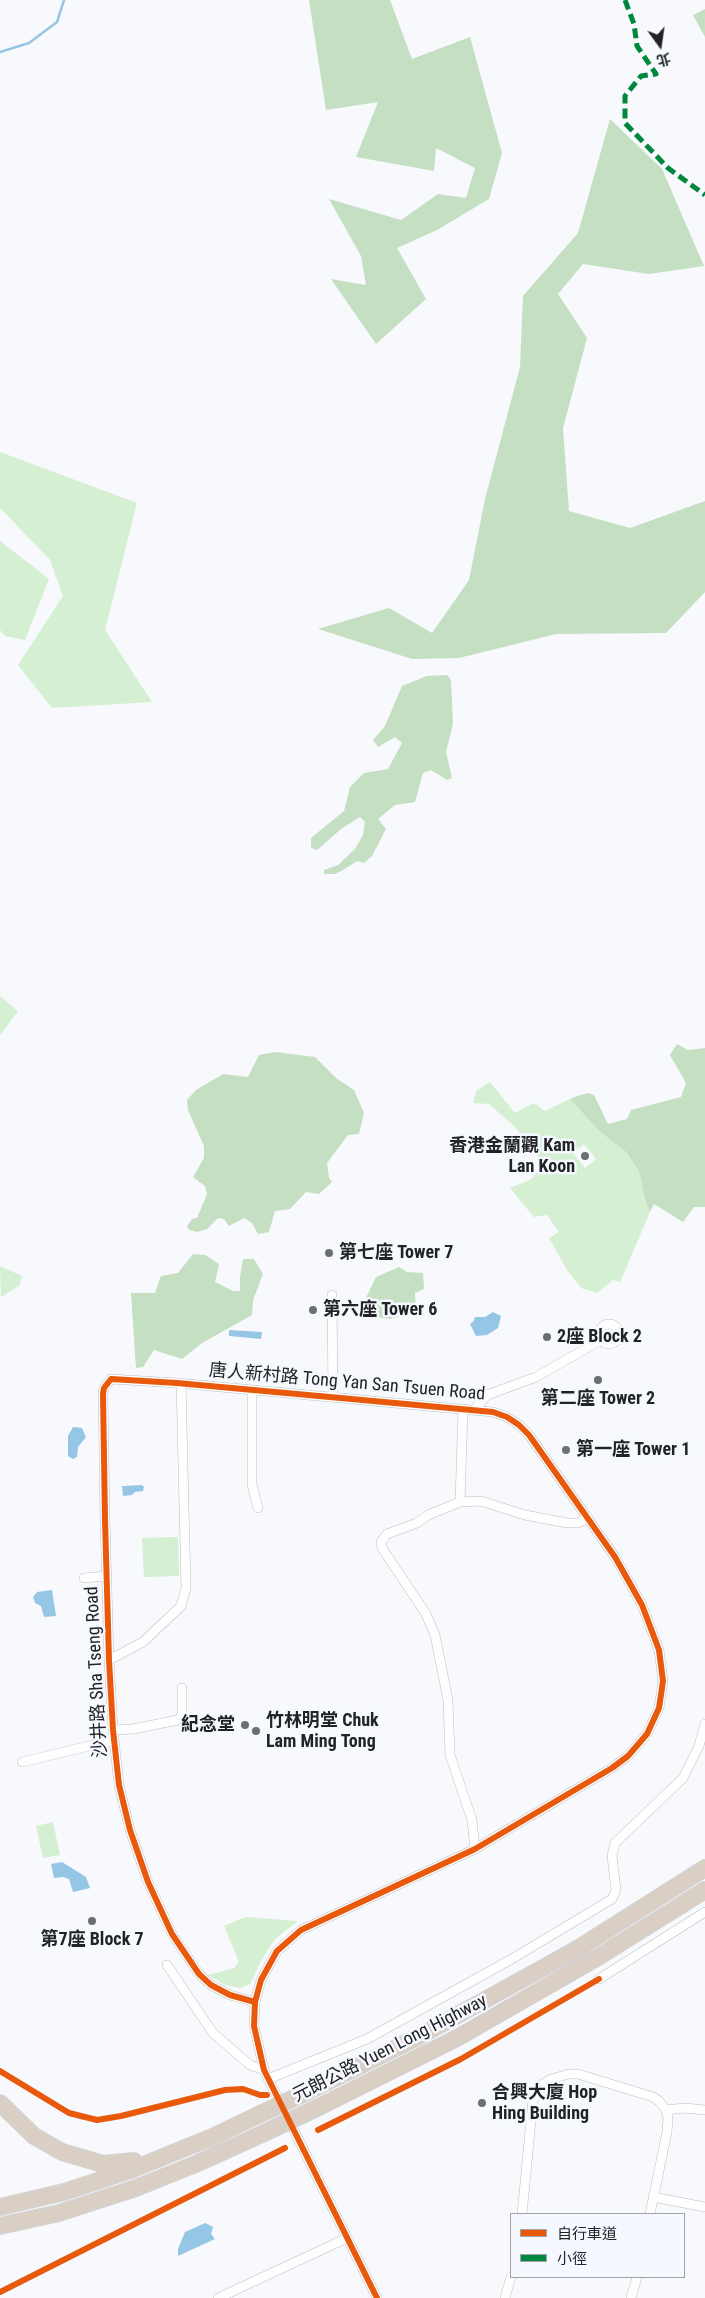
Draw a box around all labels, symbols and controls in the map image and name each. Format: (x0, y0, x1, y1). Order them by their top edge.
north arrow (635, 20, 685, 70)
text: 北 (655, 50, 672, 69)
place label: 香港金蘭觀 Kam Lan Koon (449, 1135, 575, 1178)
marker: 香港金蘭觀 Kam Lan Koon (579, 1150, 591, 1162)
place label: 第七座 Tower 7 (339, 1242, 453, 1264)
marker: 第七座 Tower 7 (323, 1247, 335, 1259)
place label: 第六座 Tower 6 (323, 1299, 437, 1321)
marker: 第六座 Tower 6 (307, 1304, 319, 1316)
place label: 2座 Block 2 (557, 1326, 642, 1348)
marker: 2座 Block 2 (541, 1331, 553, 1343)
street label: 唐人新村路 Tong Yan San Tsuen Road (208, 1360, 486, 1406)
marker: 第二座 Tower 2 (592, 1374, 604, 1386)
place label: 第二座 Tower 2 (541, 1388, 655, 1410)
place label: 第一座 Tower 1 (576, 1439, 690, 1461)
marker: 第一座 Tower 1 (560, 1444, 572, 1456)
street label: 沙井路 Sha Tseng Road (82, 1586, 112, 1758)
place label: 竹林明堂 Chuk Lam Ming Tong (266, 1710, 379, 1752)
place label: 紀念堂 (181, 1714, 235, 1736)
marker: 紀念堂 (239, 1719, 251, 1731)
marker: 竹林明堂 Chuk Lam Ming Tong (250, 1725, 262, 1737)
marker: 第7座 Block 7 (86, 1915, 98, 1927)
place label: 第7座 Block 7 (41, 1929, 143, 1951)
street label: 元朗公路 Yuen Long Highway (289, 1991, 491, 2107)
place label: 合興大廈 Hop Hing Building (492, 2082, 597, 2124)
marker: 合興大廈 Hop Hing Building (476, 2097, 488, 2109)
legend (510, 2213, 685, 2278)
text: 自行車道 (557, 2225, 617, 2243)
text: 小徑 (557, 2250, 587, 2268)

